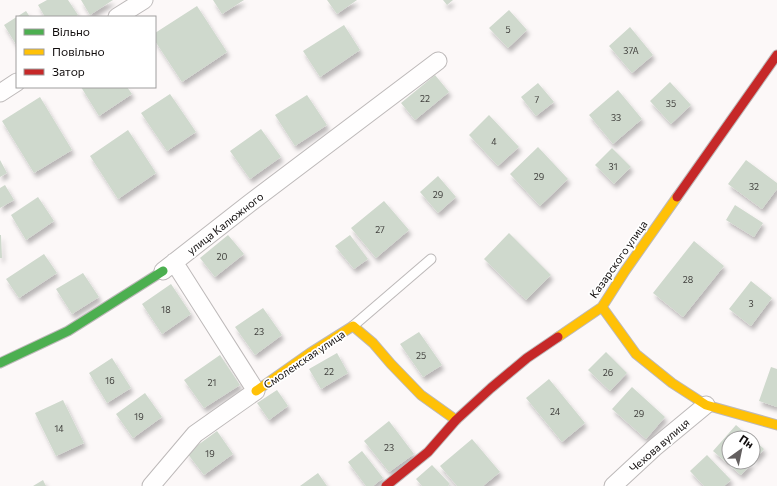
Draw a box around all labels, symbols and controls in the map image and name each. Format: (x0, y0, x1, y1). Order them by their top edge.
legend (16, 16, 156, 88)
text: Вільно (52, 24, 90, 38)
house number: 5 (505, 24, 511, 35)
text: Повільно (52, 44, 105, 58)
house number: 37А (623, 45, 639, 56)
text: Затор (52, 64, 85, 78)
house number: 22 (420, 93, 430, 104)
house number: 7 (535, 94, 540, 105)
house number: 35 (666, 98, 676, 109)
house number: 33 (611, 112, 621, 123)
house number: 4 (491, 136, 497, 147)
house number: 31 (609, 161, 617, 172)
house number: 29 (534, 171, 544, 182)
house number: 32 (749, 181, 759, 192)
street label: улица Калюжного (184, 189, 266, 257)
house number: 29 (433, 189, 443, 200)
street label: Казарского улица (586, 218, 650, 300)
house number: 27 (375, 224, 385, 235)
house number: 20 (217, 251, 228, 262)
house number: 28 (683, 274, 693, 285)
house number: 3 (748, 298, 754, 309)
house number: 18 (161, 304, 171, 315)
house number: 23 (254, 326, 264, 337)
street label: Смоленская улица (261, 327, 347, 391)
house number: 25 (416, 350, 426, 361)
house number: 22 (324, 366, 334, 377)
house number: 26 (603, 367, 613, 378)
house number: 16 (105, 375, 115, 386)
house number: 21 (208, 377, 216, 388)
house number: 24 (550, 406, 561, 417)
house number: 29 (634, 408, 644, 419)
house number: 19 (134, 411, 144, 422)
street label: Чехова вулиця (626, 415, 692, 475)
house number: 14 (54, 423, 64, 434)
north arrow (721, 430, 761, 470)
text: Пн (737, 432, 756, 451)
house number: 23 (384, 442, 394, 453)
house number: 19 (205, 448, 215, 459)

